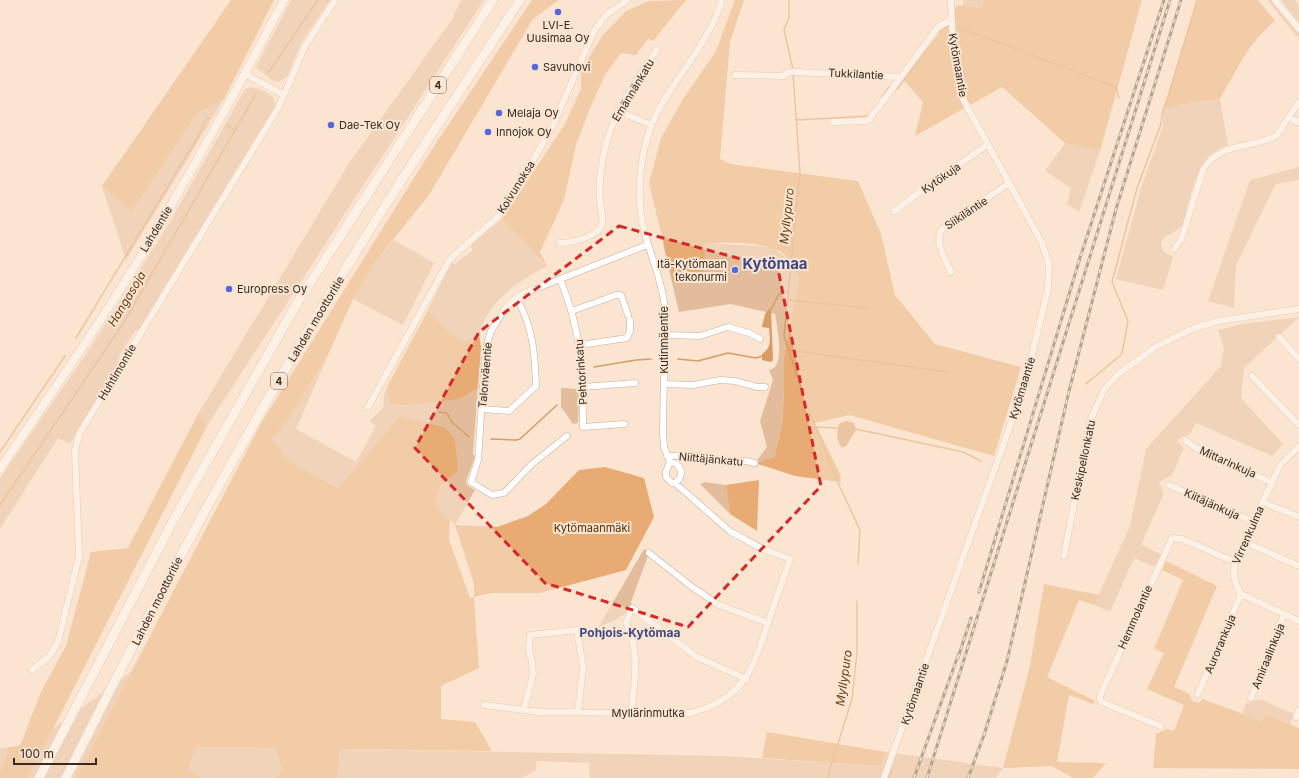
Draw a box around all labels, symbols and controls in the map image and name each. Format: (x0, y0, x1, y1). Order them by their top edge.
marker: LVI-E. Uusimaa Oy (553, 7, 563, 17)
place label: LVI-E. Uusimaa Oy (527, 18, 589, 45)
street label: Kytömaantie (946, 32, 970, 98)
street label: Emännänkatu (609, 56, 657, 124)
place label: Savuhovi (543, 60, 591, 74)
marker: Savuhovi (530, 62, 540, 72)
street label: Tukkilantie (828, 66, 884, 82)
road number: 4 (430, 77, 446, 93)
place label: Melaja Oy (507, 106, 559, 120)
marker: Melaja Oy (494, 108, 504, 118)
place label: Dae-Tek Oy (339, 118, 400, 132)
marker: Dae-Tek Oy (326, 120, 336, 130)
place label: Innojok Oy (496, 125, 552, 139)
marker: Innojok Oy (483, 127, 493, 137)
street label: Koivunoksa (494, 158, 538, 216)
street label: Kytökuja (919, 159, 963, 197)
water label: Myllypuro (776, 187, 797, 245)
street label: Siikiläntie (942, 193, 990, 233)
street label: Lahdentie (137, 203, 175, 255)
district label: Kytömaa (742, 254, 808, 273)
place label: Itä-Kytömaan tekonurmi (657, 257, 727, 284)
marker: Itä-Kytömaan tekonurmi (730, 265, 740, 275)
water label: Hangasoja (104, 268, 149, 329)
street label: Lahden moottoritie (285, 274, 347, 364)
place label: Europress Oy (237, 282, 307, 296)
marker: Europress Oy (224, 284, 234, 294)
street label: Kutinmäentie (657, 306, 671, 374)
street label: Pehtorinkatu (572, 339, 590, 405)
street label: Huhtimontie (95, 341, 139, 403)
street label: Talonväentie (475, 342, 495, 408)
street label: Kytömaantie (1006, 355, 1038, 421)
road number: 4 (271, 373, 287, 389)
street label: Keskipellonkatu (1068, 419, 1098, 501)
street label: Mittarinkuja (1197, 443, 1259, 481)
street label: Niittäjänkatu (678, 449, 744, 469)
street label: Kiitäjänkuja (1182, 486, 1242, 522)
street label: Virrenkulma (1229, 504, 1267, 566)
park label: Kytömaanmäki (554, 521, 630, 535)
street label: Lahden moottoritie (129, 554, 185, 648)
street label: Hemmolantie (1115, 583, 1155, 651)
street label: Aurorankuja (1201, 612, 1239, 676)
street label: Amiraalinkuja (1248, 621, 1288, 691)
district label: Pohjois-Kytömaa (580, 625, 680, 640)
water label: Myllypuro (832, 649, 855, 707)
street label: Kytömaantie (898, 661, 932, 727)
street label: Myllärinmutka (611, 706, 685, 720)
scale bar (14, 740, 96, 766)
text: 100 m (20, 746, 54, 761)

